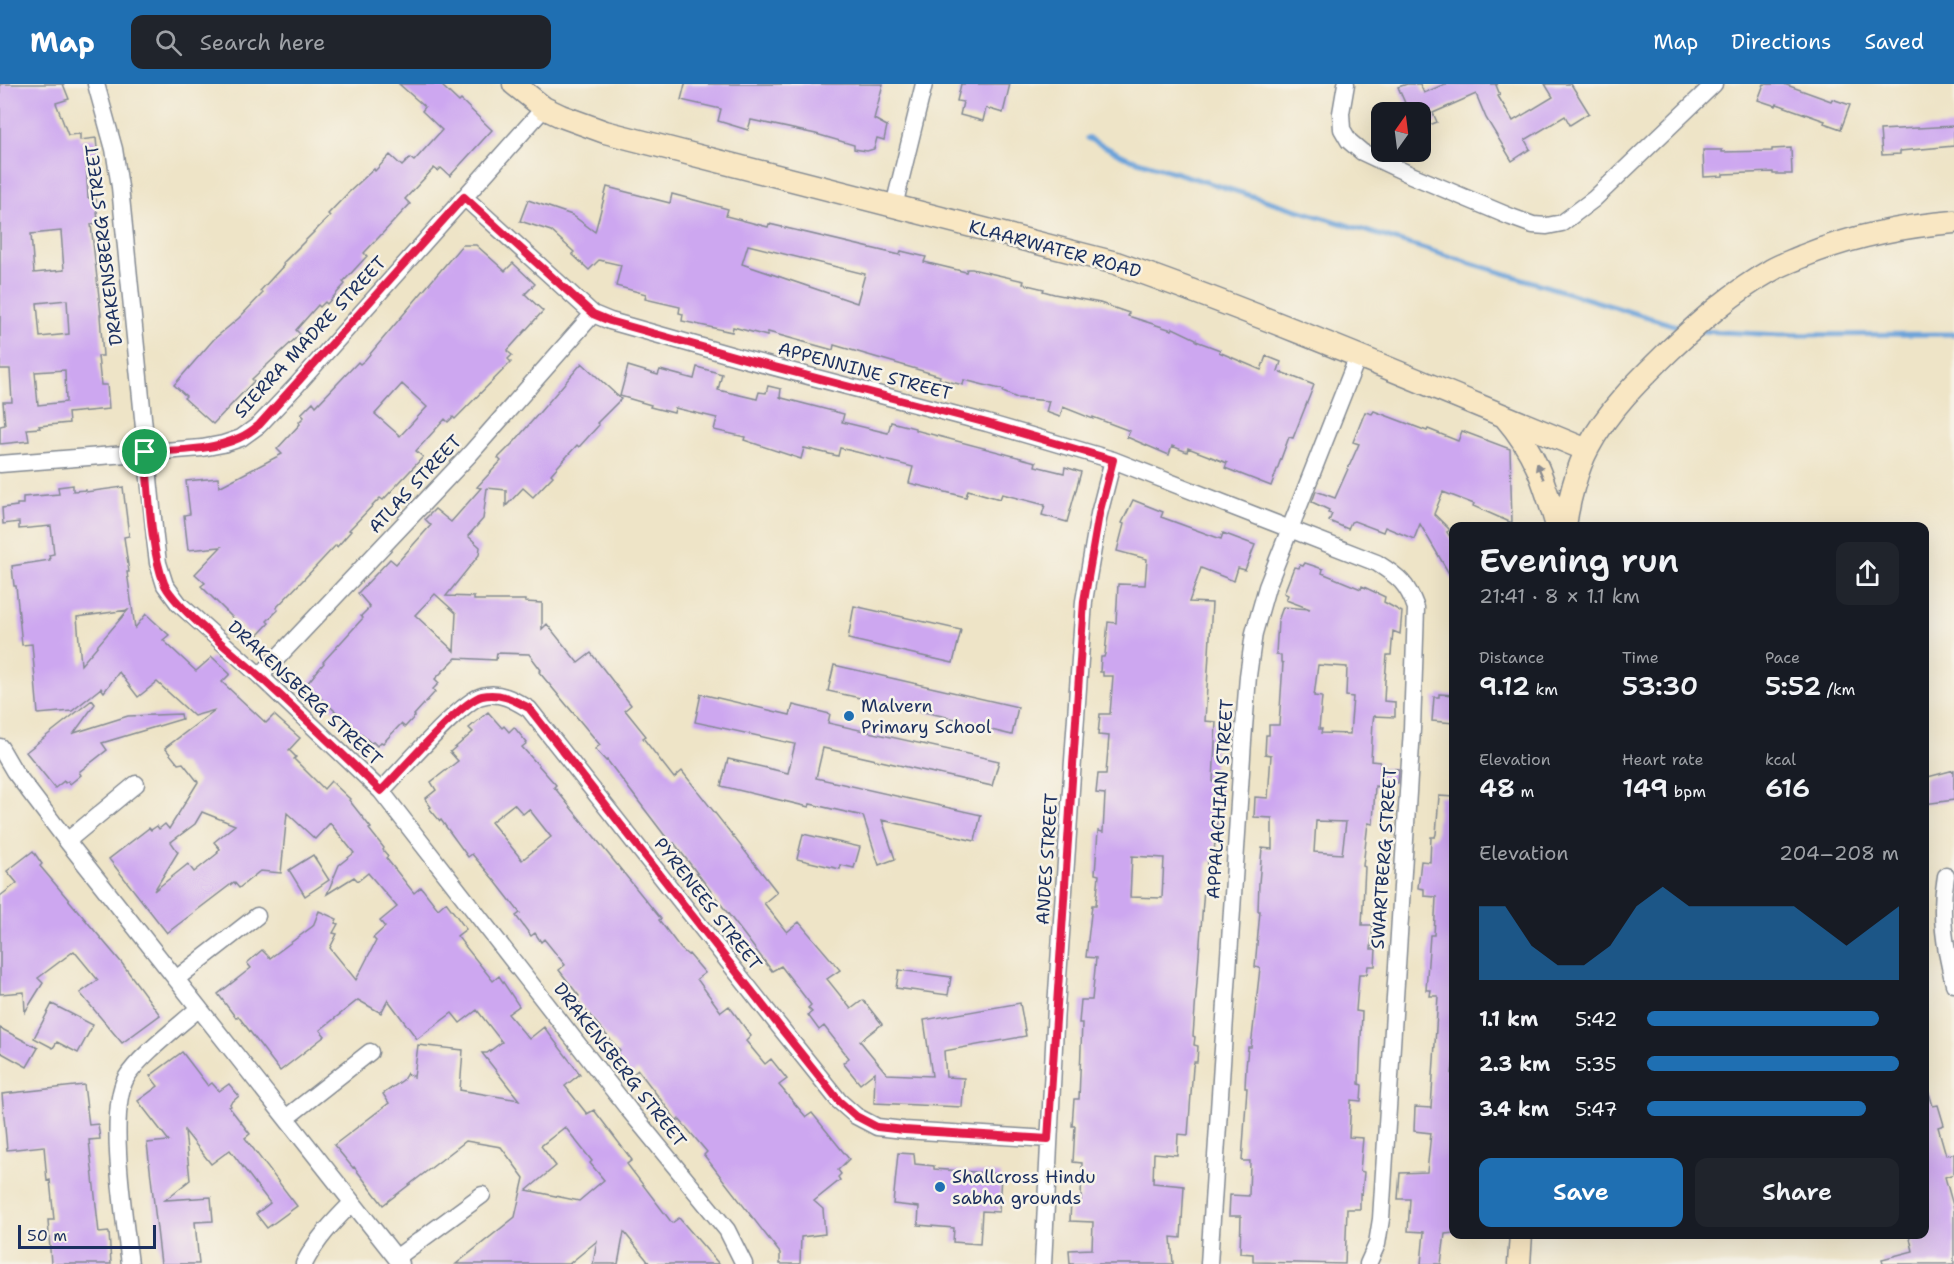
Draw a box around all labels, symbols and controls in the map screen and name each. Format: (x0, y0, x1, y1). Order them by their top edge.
search box (131, 15, 551, 69)
text: Map (30, 23, 95, 61)
icon: search (152, 26, 185, 59)
text: Search here (200, 28, 325, 57)
text: Map (1653, 28, 1698, 56)
text: Directions (1731, 28, 1831, 56)
text: Saved (1864, 28, 1924, 56)
north arrow (1371, 102, 1431, 162)
map controls (1371, 102, 1431, 162)
street label: DRAKENSBERG STREET (80, 143, 128, 347)
street label: KLAARWATER ROAD (966, 214, 1144, 284)
street label: SIERRA MADRE STREET (229, 251, 391, 423)
street label: APPENNINE STREET (775, 336, 955, 406)
pin (119, 426, 170, 477)
street label: ATLAS STREET (363, 430, 467, 538)
icon: arrive (128, 435, 161, 468)
one-way arrow (1535, 461, 1545, 479)
text: Evening run (1479, 538, 1679, 583)
button: share (1836, 542, 1899, 605)
text: 21:41 · 8 × 1.1 km (1479, 583, 1640, 609)
street label: DRAKENSBERG STREET (223, 615, 387, 771)
text: Distance (1479, 647, 1545, 668)
text: Time (1622, 647, 1659, 668)
text: Pace (1765, 647, 1800, 668)
text: 9.12 (1479, 668, 1530, 703)
text: 53:30 (1622, 668, 1698, 703)
text: 5:52 (1765, 668, 1821, 703)
text: km (1530, 679, 1558, 700)
text: /km (1821, 679, 1855, 700)
place label: Malvern Primary School (861, 694, 992, 739)
street label: APPALACHIAN STREET (1201, 698, 1239, 900)
marker: Malvern Primary School (842, 709, 856, 723)
text: Elevation (1479, 749, 1551, 770)
text: Heart rate (1622, 749, 1704, 770)
text: kcal (1765, 749, 1796, 770)
street label: SWARTBERG STREET (1366, 766, 1402, 950)
text: 48 (1479, 770, 1515, 805)
text: 149 (1622, 770, 1668, 805)
text: 616 (1765, 770, 1810, 805)
text: m (1515, 781, 1534, 802)
text: bpm (1668, 781, 1706, 802)
street label: ANDES STREET (1030, 792, 1064, 926)
street label: PYRENEES STREET (649, 833, 767, 975)
text: Elevation (1479, 840, 1569, 866)
text: 204–208 m (1779, 840, 1899, 866)
street label: DRAKENSBERG STREET (548, 978, 692, 1152)
text: 1.1 km (1479, 1006, 1538, 1032)
text: 5:42 (1575, 1006, 1617, 1032)
text: 2.3 km (1479, 1051, 1550, 1077)
text: 5:35 (1575, 1051, 1617, 1077)
text: 3.4 km (1479, 1096, 1549, 1122)
text: 5:47 (1575, 1096, 1617, 1122)
button: Save (1479, 1158, 1683, 1227)
button: Share (1695, 1158, 1899, 1227)
place label: Shallcross Hindu sabha grounds (952, 1165, 1096, 1210)
marker: Shallcross Hindu sabha grounds (933, 1180, 947, 1194)
scale bar (18, 1222, 156, 1250)
text: 50 m (27, 1225, 67, 1246)

